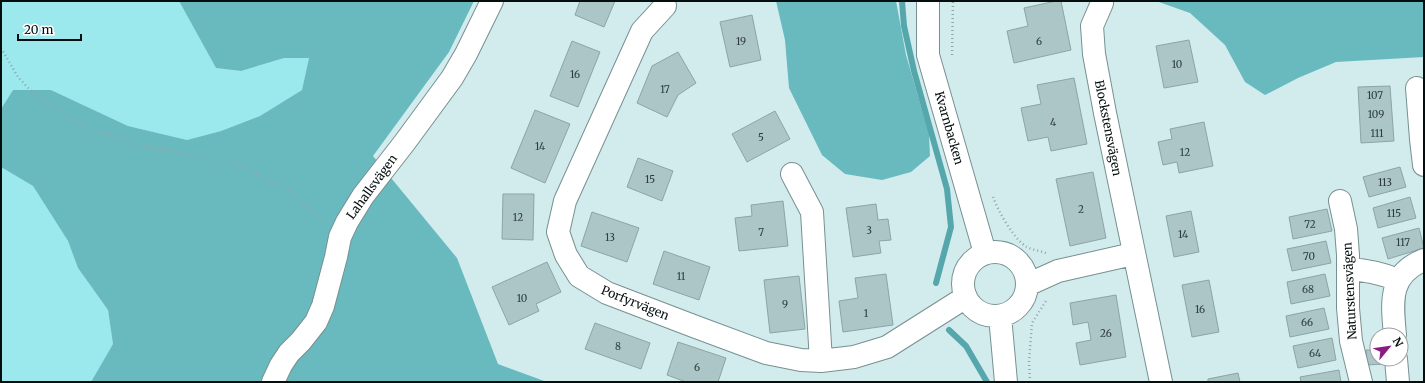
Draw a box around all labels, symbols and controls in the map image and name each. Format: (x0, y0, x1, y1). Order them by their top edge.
scale bar (18, 16, 81, 42)
text: 20 m (24, 22, 53, 37)
house number: 19 (736, 35, 746, 48)
house number: 6 (1036, 35, 1042, 48)
house number: 10 (1172, 58, 1182, 71)
house number: 16 (570, 68, 580, 81)
street label: Blockstensvägen (1092, 79, 1125, 177)
house number: 17 (660, 83, 670, 96)
house number: 107 (1367, 89, 1383, 102)
street label: Kvarnbacken (932, 90, 967, 166)
house number: 109 (1368, 108, 1384, 121)
house number: 4 (1050, 116, 1056, 129)
house number: 111 (1371, 127, 1384, 140)
house number: 5 (758, 131, 764, 144)
house number: 14 (535, 140, 545, 153)
house number: 12 (1180, 146, 1190, 159)
street label: Lahallsvägen (343, 151, 400, 222)
house number: 15 (645, 173, 655, 186)
house number: 113 (1378, 176, 1392, 189)
house number: 2 (1078, 203, 1084, 216)
house number: 115 (1387, 207, 1401, 220)
house number: 12 (513, 211, 523, 224)
house number: 72 (1304, 218, 1316, 231)
house number: 3 (866, 224, 872, 237)
house number: 7 (758, 226, 764, 239)
house number: 14 (1178, 228, 1188, 241)
house number: 13 (605, 231, 615, 244)
house number: 117 (1396, 236, 1410, 249)
street label: Naturstensvägen (1339, 242, 1360, 340)
house number: 70 (1303, 250, 1315, 263)
house number: 11 (677, 270, 686, 283)
street label: Porfyrvägen (599, 282, 671, 323)
house number: 68 (1302, 283, 1314, 296)
house number: 10 (517, 292, 527, 305)
house number: 9 (782, 298, 788, 311)
house number: 16 (1195, 303, 1205, 316)
house number: 1 (864, 307, 869, 320)
house number: 66 (1301, 316, 1313, 329)
house number: 26 (1100, 327, 1112, 340)
north arrow (1369, 327, 1409, 367)
text: N (1390, 335, 1406, 350)
house number: 8 (615, 340, 621, 353)
house number: 64 (1309, 347, 1321, 360)
house number: 6 (694, 361, 700, 374)

